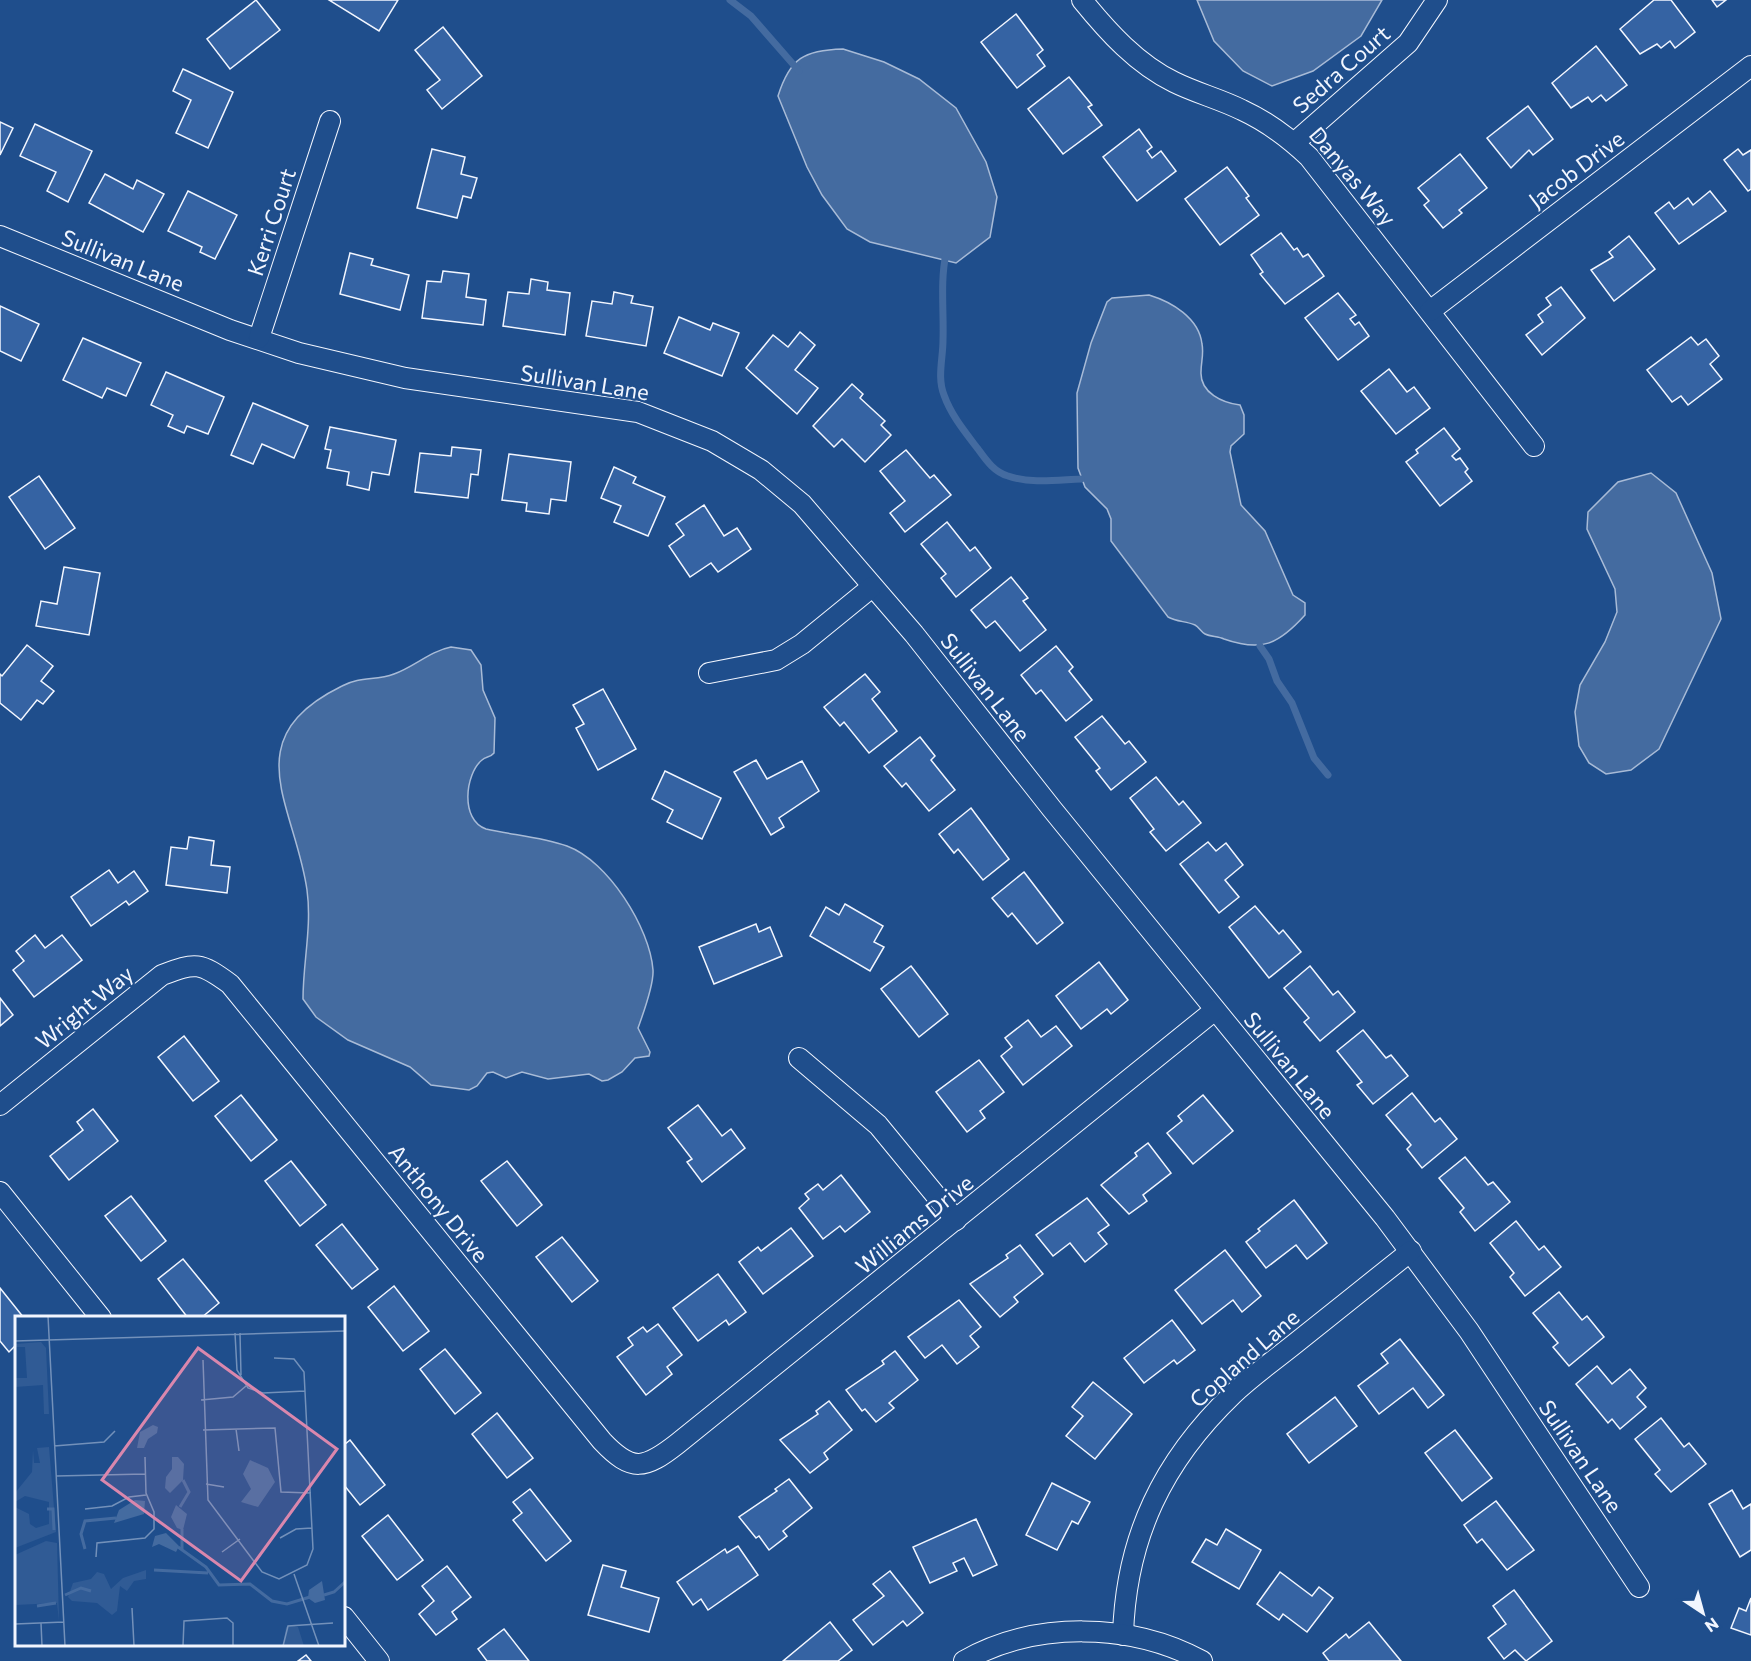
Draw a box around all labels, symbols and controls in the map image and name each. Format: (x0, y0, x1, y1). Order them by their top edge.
street label: Sedra Court (1287, 20, 1395, 118)
street label: Danyas Way (1304, 121, 1402, 231)
street label: Jacob Drive (1523, 124, 1629, 214)
street label: Kerri Court (241, 165, 301, 279)
street label: Sullivan Lane (58, 223, 188, 297)
street label: Sullivan Lane (519, 359, 651, 405)
street label: Sullivan Lane (935, 628, 1037, 746)
street label: Wright Way (30, 960, 138, 1054)
street label: Sullivan Lane (1239, 1006, 1341, 1124)
street label: Anthony Drive (383, 1139, 495, 1267)
street label: Williams Drive (850, 1169, 978, 1279)
street label: Copland Lane (1184, 1303, 1304, 1413)
inset map (15, 1316, 345, 1646)
street label: Sullivan Lane (1534, 1395, 1628, 1517)
north arrow (1673, 1583, 1733, 1643)
text: N (1702, 1614, 1723, 1637)

